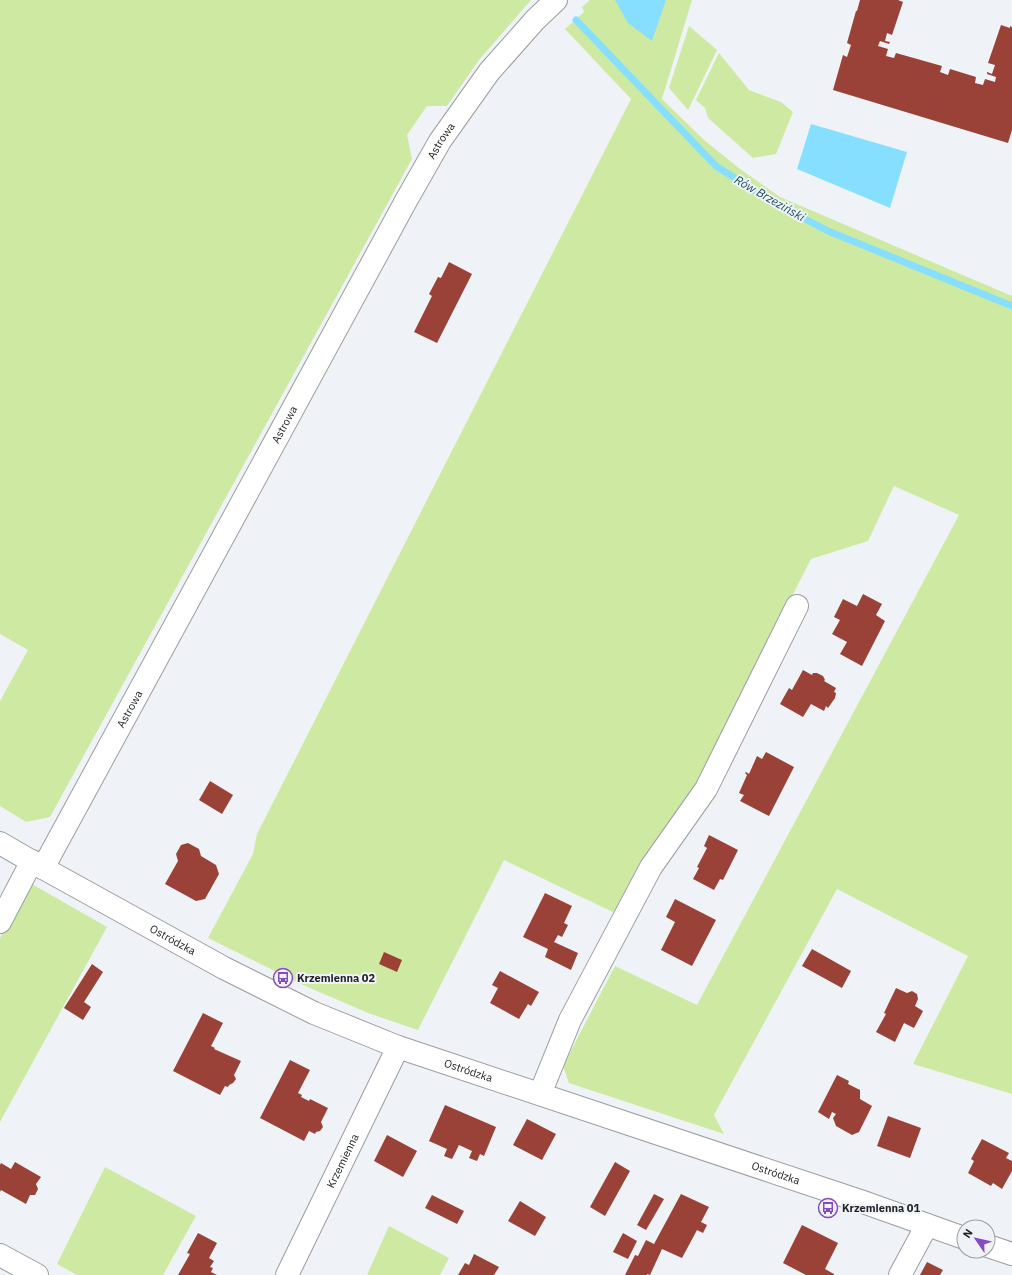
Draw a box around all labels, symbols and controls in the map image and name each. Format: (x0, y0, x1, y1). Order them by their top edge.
street label: Astrowa (424, 120, 458, 162)
water label: Rów Brzeziński (732, 172, 809, 225)
street label: Astrowa (269, 403, 300, 446)
street label: Astrowa (114, 688, 145, 730)
street label: Ostródzka (147, 921, 198, 958)
bus stop icon: Krzemienna 02 (272, 967, 294, 989)
place label: Krzemienna 02 (297, 971, 375, 985)
street label: Ostródzka (442, 1056, 495, 1085)
street label: Krzemienna (323, 1131, 362, 1190)
street label: Ostródzka (750, 1158, 802, 1188)
bus stop icon: Krzemienna 01 (817, 1197, 839, 1219)
place label: Krzemienna 01 (842, 1201, 920, 1215)
north arrow (956, 1219, 996, 1259)
text: N (960, 1226, 976, 1241)

